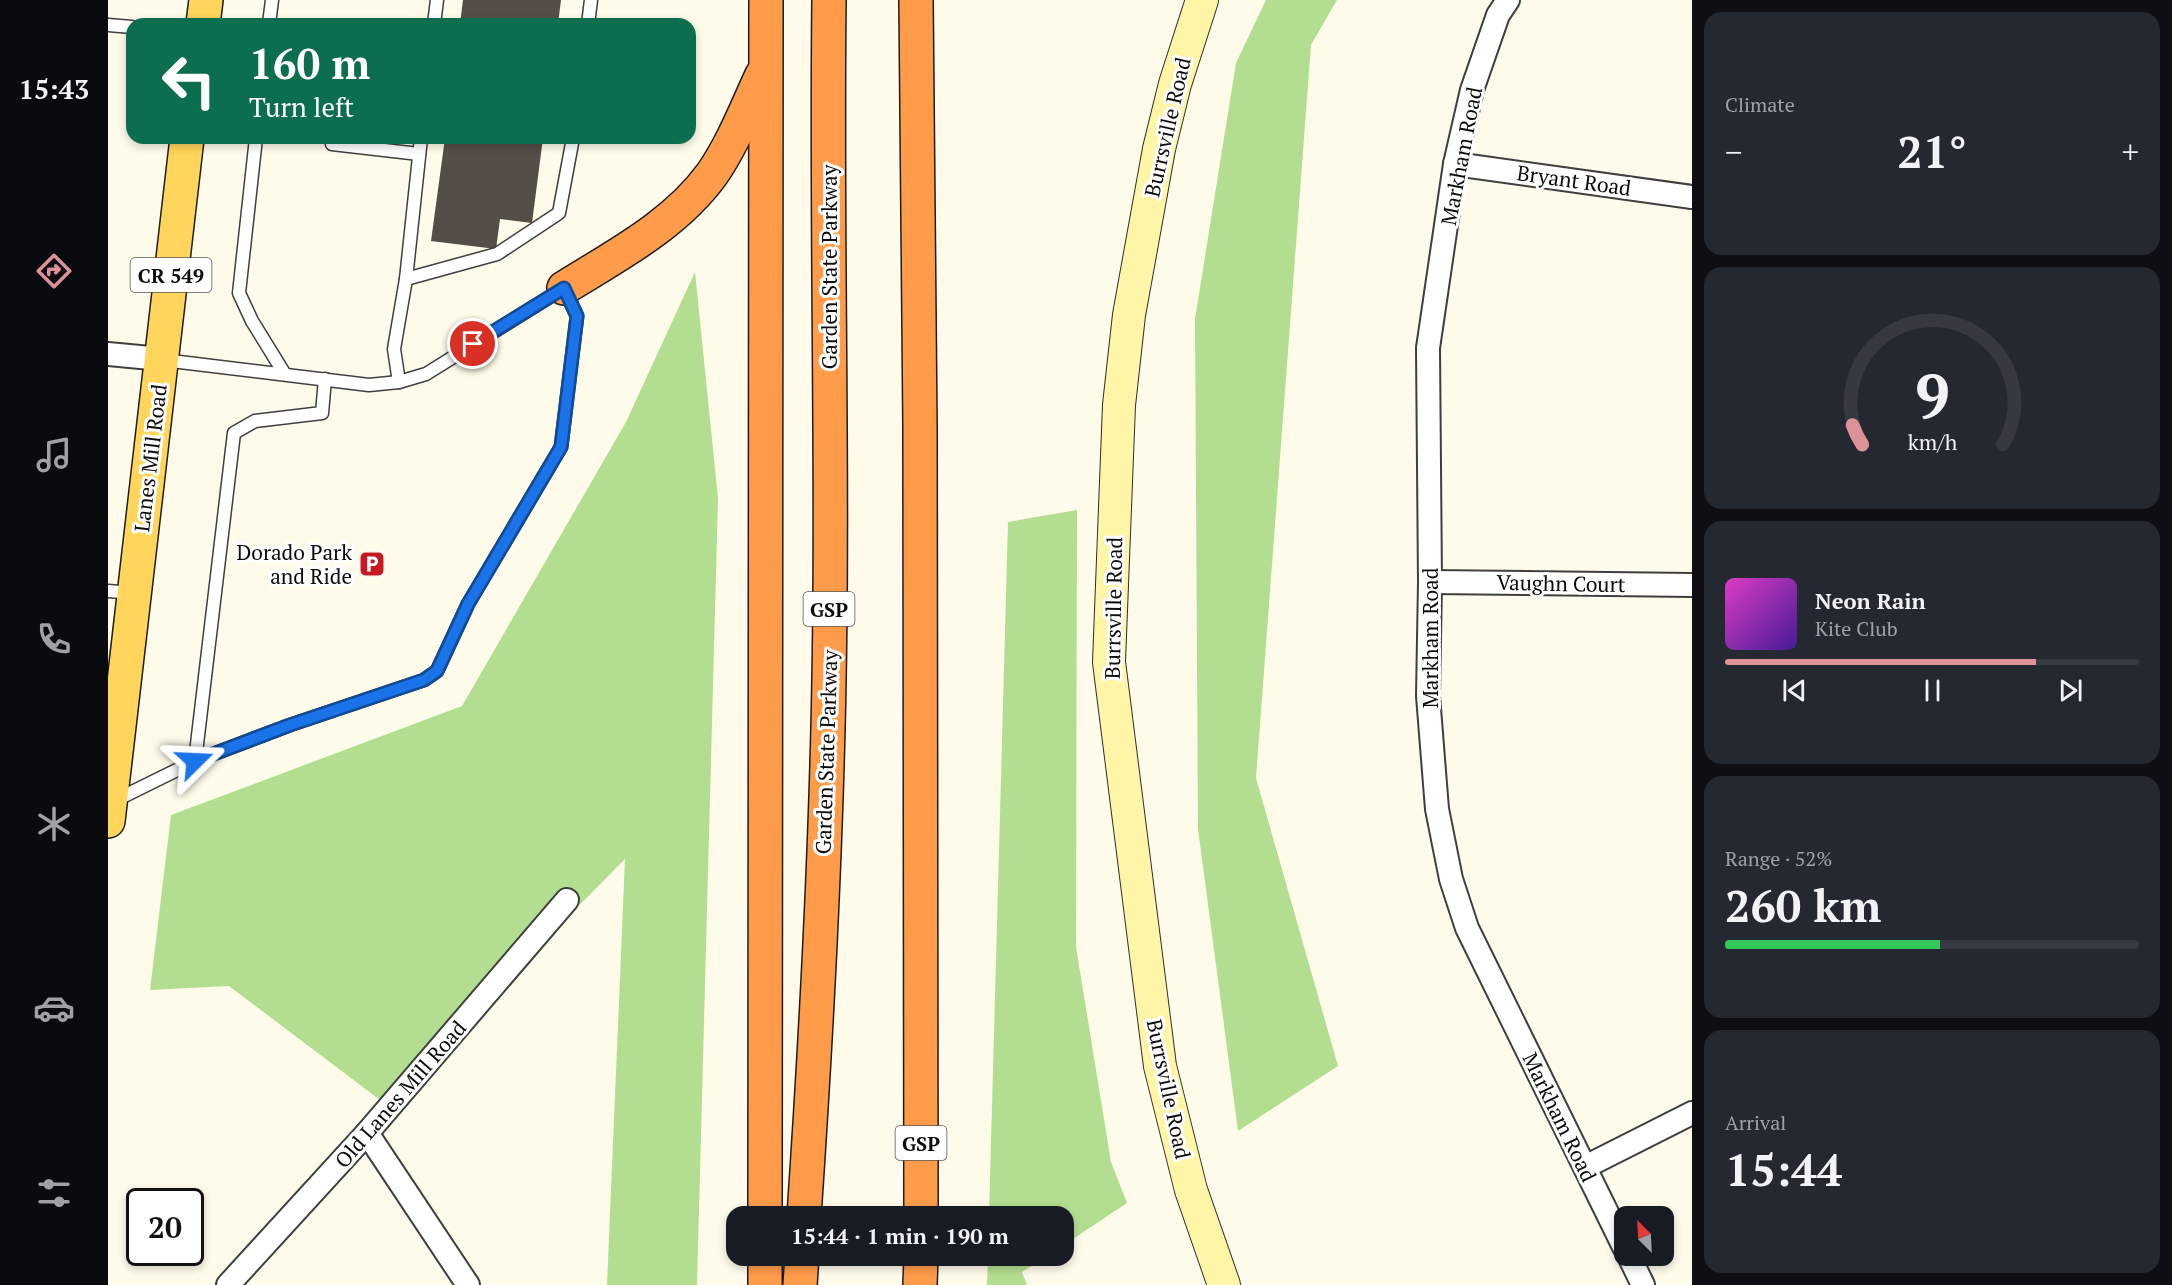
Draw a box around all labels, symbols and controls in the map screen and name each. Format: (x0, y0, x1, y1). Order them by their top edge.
text: 160 m (249, 35, 370, 91)
icon: left (150, 42, 228, 120)
street label: Burrsville Road (1137, 54, 1197, 199)
text: 15:43 (19, 71, 89, 107)
street label: Markham Road (1434, 84, 1488, 228)
text: Turn left (249, 89, 354, 125)
text: Climate (1725, 91, 1795, 118)
text: 21° (1897, 121, 1967, 181)
text: − (1725, 130, 1743, 173)
text: + (2121, 130, 2139, 173)
street label: Bryant Road (1515, 158, 1633, 202)
street label: Garden State Parkway (815, 164, 843, 369)
icon: directions (33, 250, 75, 292)
road number: CR 549 (130, 258, 212, 292)
pin (447, 318, 498, 369)
icon: arrive (456, 327, 489, 360)
text: 9 (1914, 354, 1950, 437)
street label: Lanes Mill Road (127, 382, 173, 533)
text: km/h (1907, 428, 1957, 456)
icon: music (33, 434, 75, 476)
street label: Burrsville Road (1098, 536, 1128, 679)
place label: Dorado Park and Ride (236, 538, 352, 590)
parking icon: Dorado Park and Ride (357, 549, 387, 579)
street label: Markham Road (1416, 567, 1444, 708)
street label: Vaughn Court (1496, 568, 1626, 598)
text: Neon Rain (1815, 586, 1926, 615)
road number: GSP (804, 592, 854, 626)
text: Kite Club (1815, 615, 1898, 642)
icon: phone (33, 618, 75, 660)
street label: Garden State Parkway (808, 649, 844, 855)
icon: previous (1778, 674, 1811, 707)
icon: pause (1916, 674, 1949, 707)
icon: next (2054, 674, 2087, 707)
position arrow (163, 729, 227, 793)
icon: climate (33, 803, 75, 845)
text: Range · 52% (1725, 845, 1832, 872)
text: 260 km (1725, 875, 1881, 935)
icon: car (33, 987, 75, 1029)
street label: Old Lanes Mill Road (328, 1014, 472, 1174)
street label: Burrsville Road (1141, 1016, 1198, 1162)
street label: Markham Road (1517, 1048, 1604, 1187)
text: Arrival (1725, 1109, 1786, 1136)
road number: GSP (896, 1126, 946, 1160)
text: 15:44 (1725, 1139, 1842, 1199)
icon: filters (33, 1172, 75, 1214)
speed limit sign: 20 (126, 1188, 204, 1266)
north arrow (1614, 1206, 1674, 1266)
map controls (1614, 1206, 1674, 1266)
text: 15:44 · 1 min · 190 m (791, 1221, 1009, 1250)

